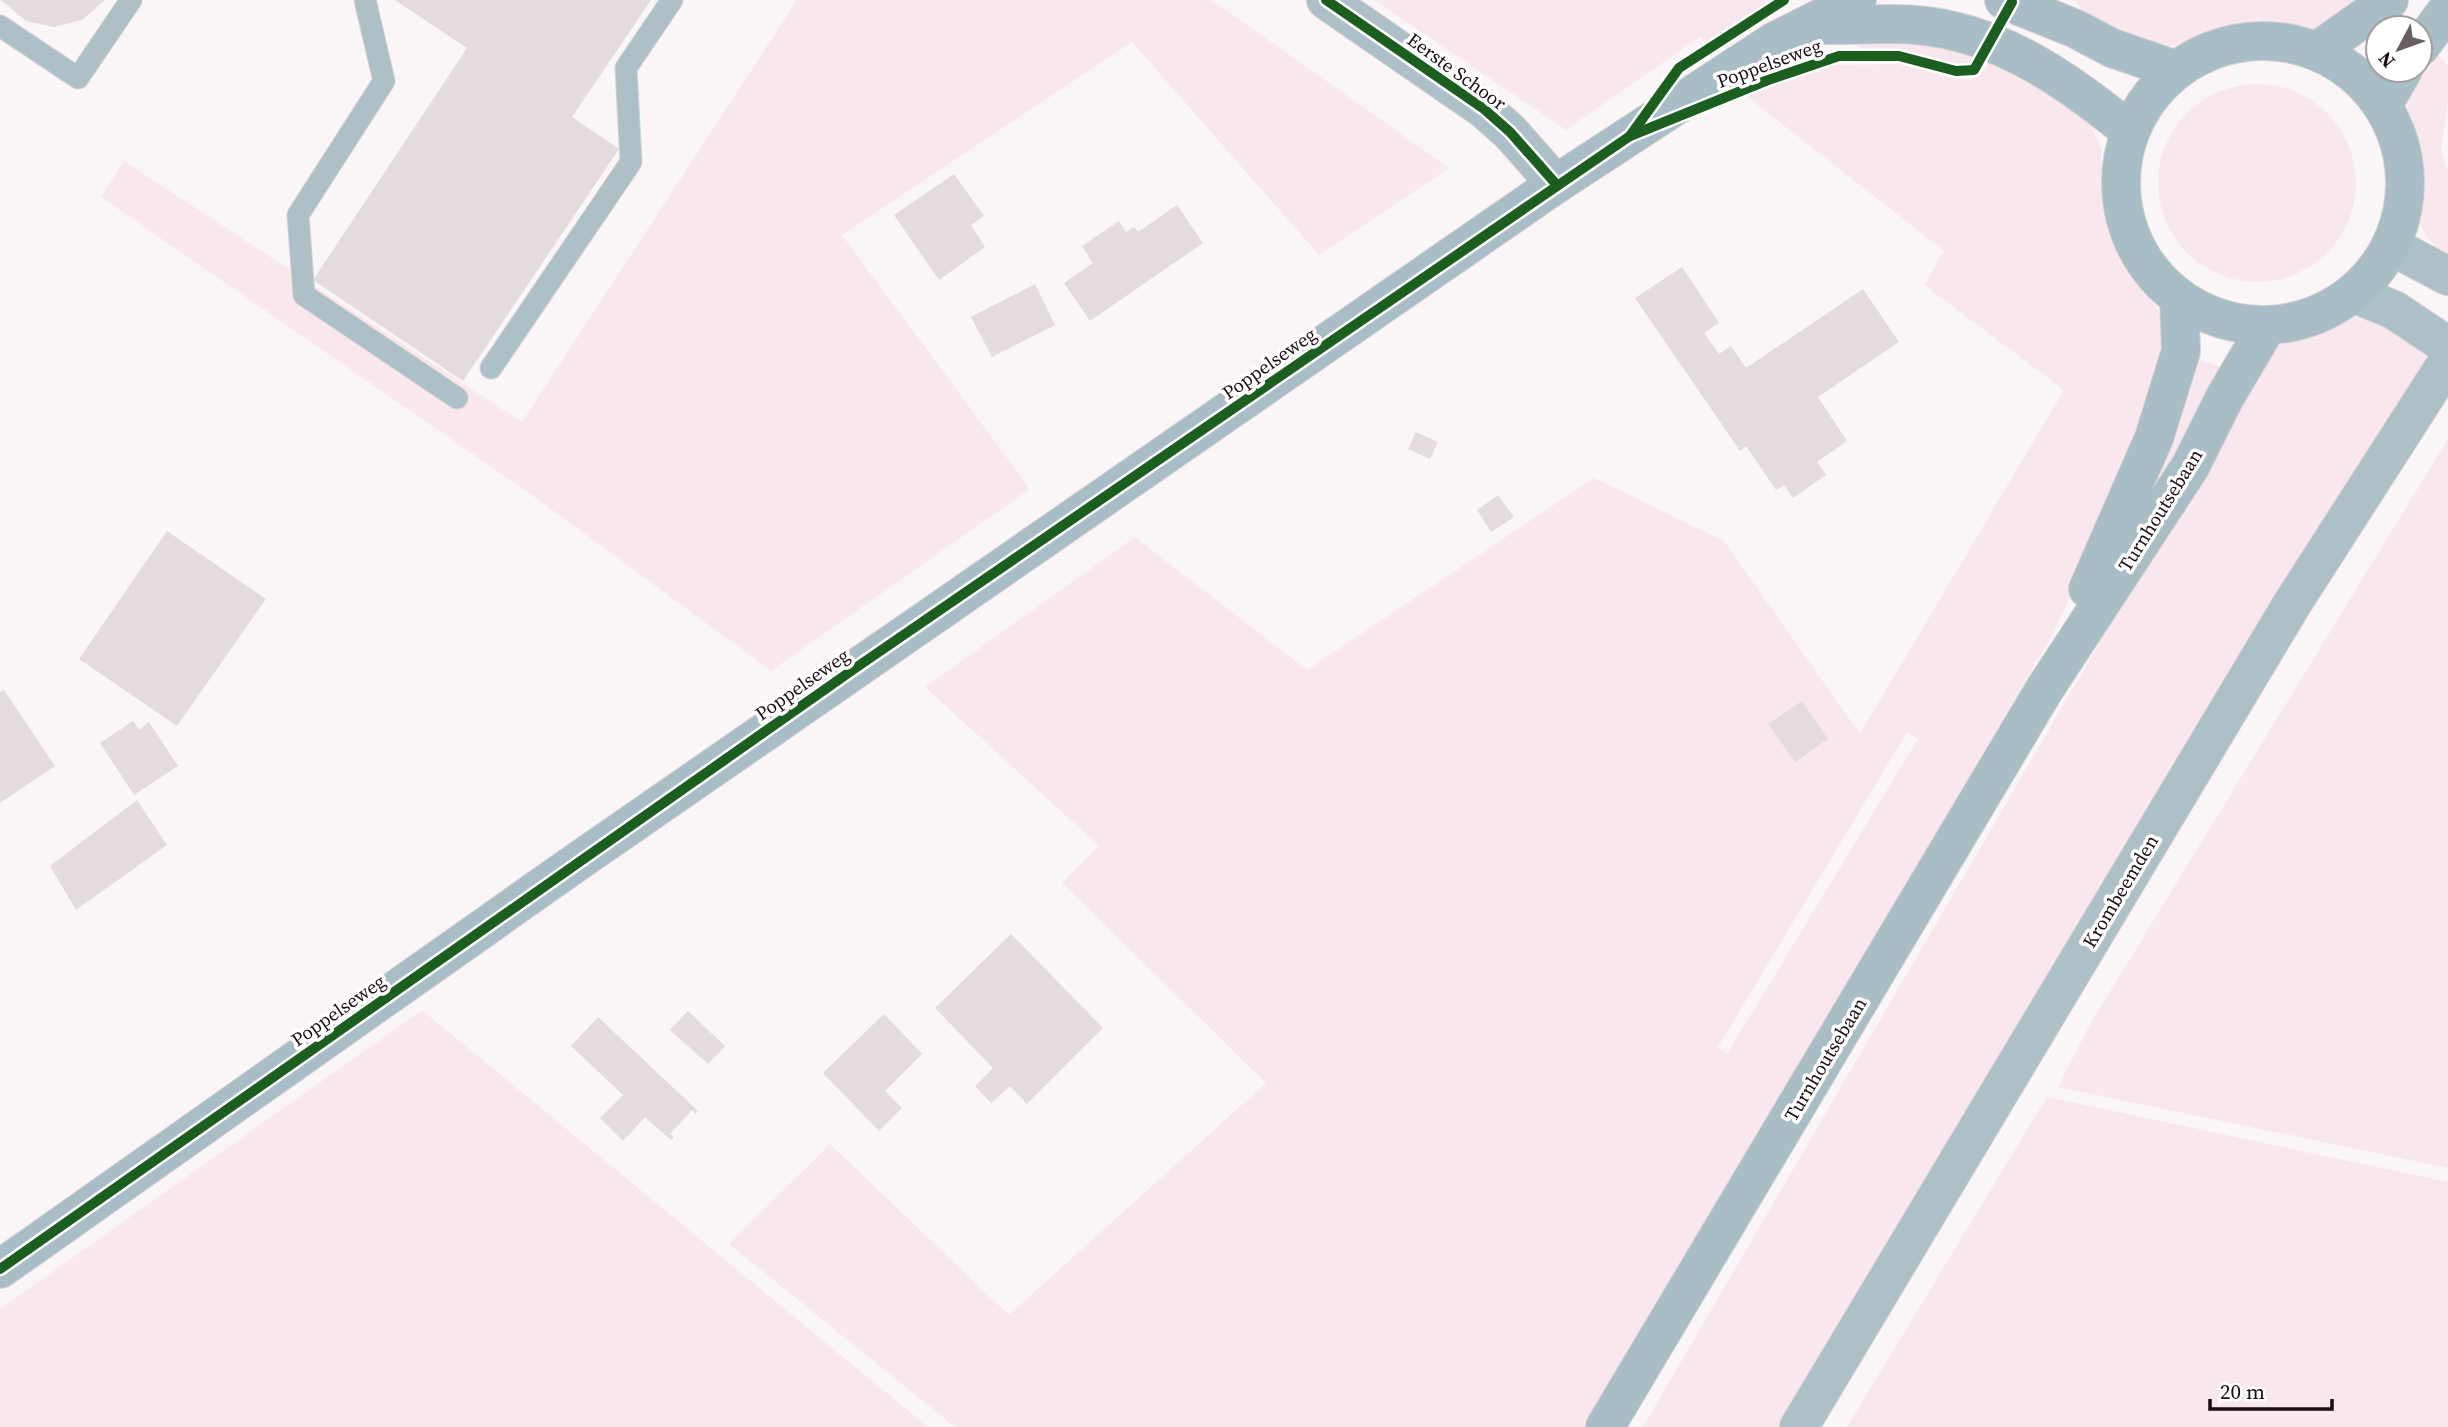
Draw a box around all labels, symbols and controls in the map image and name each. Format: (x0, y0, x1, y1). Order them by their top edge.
north arrow (2364, 14, 2434, 84)
street label: Eerste Schoor (1402, 26, 1512, 116)
street label: Poppelseweg (1713, 32, 1825, 94)
text: N (2372, 46, 2401, 74)
street label: Poppelseweg (1217, 321, 1321, 405)
street label: Turnhoutsebaan (2112, 444, 2208, 576)
street label: Poppelseweg (750, 642, 854, 726)
street label: Krombeemden (2076, 830, 2164, 952)
street label: Poppelseweg (286, 968, 390, 1052)
street label: Turnhoutsebaan (1778, 992, 1872, 1126)
scale bar (2210, 1368, 2332, 1412)
text: 20 m (2220, 1377, 2265, 1406)

